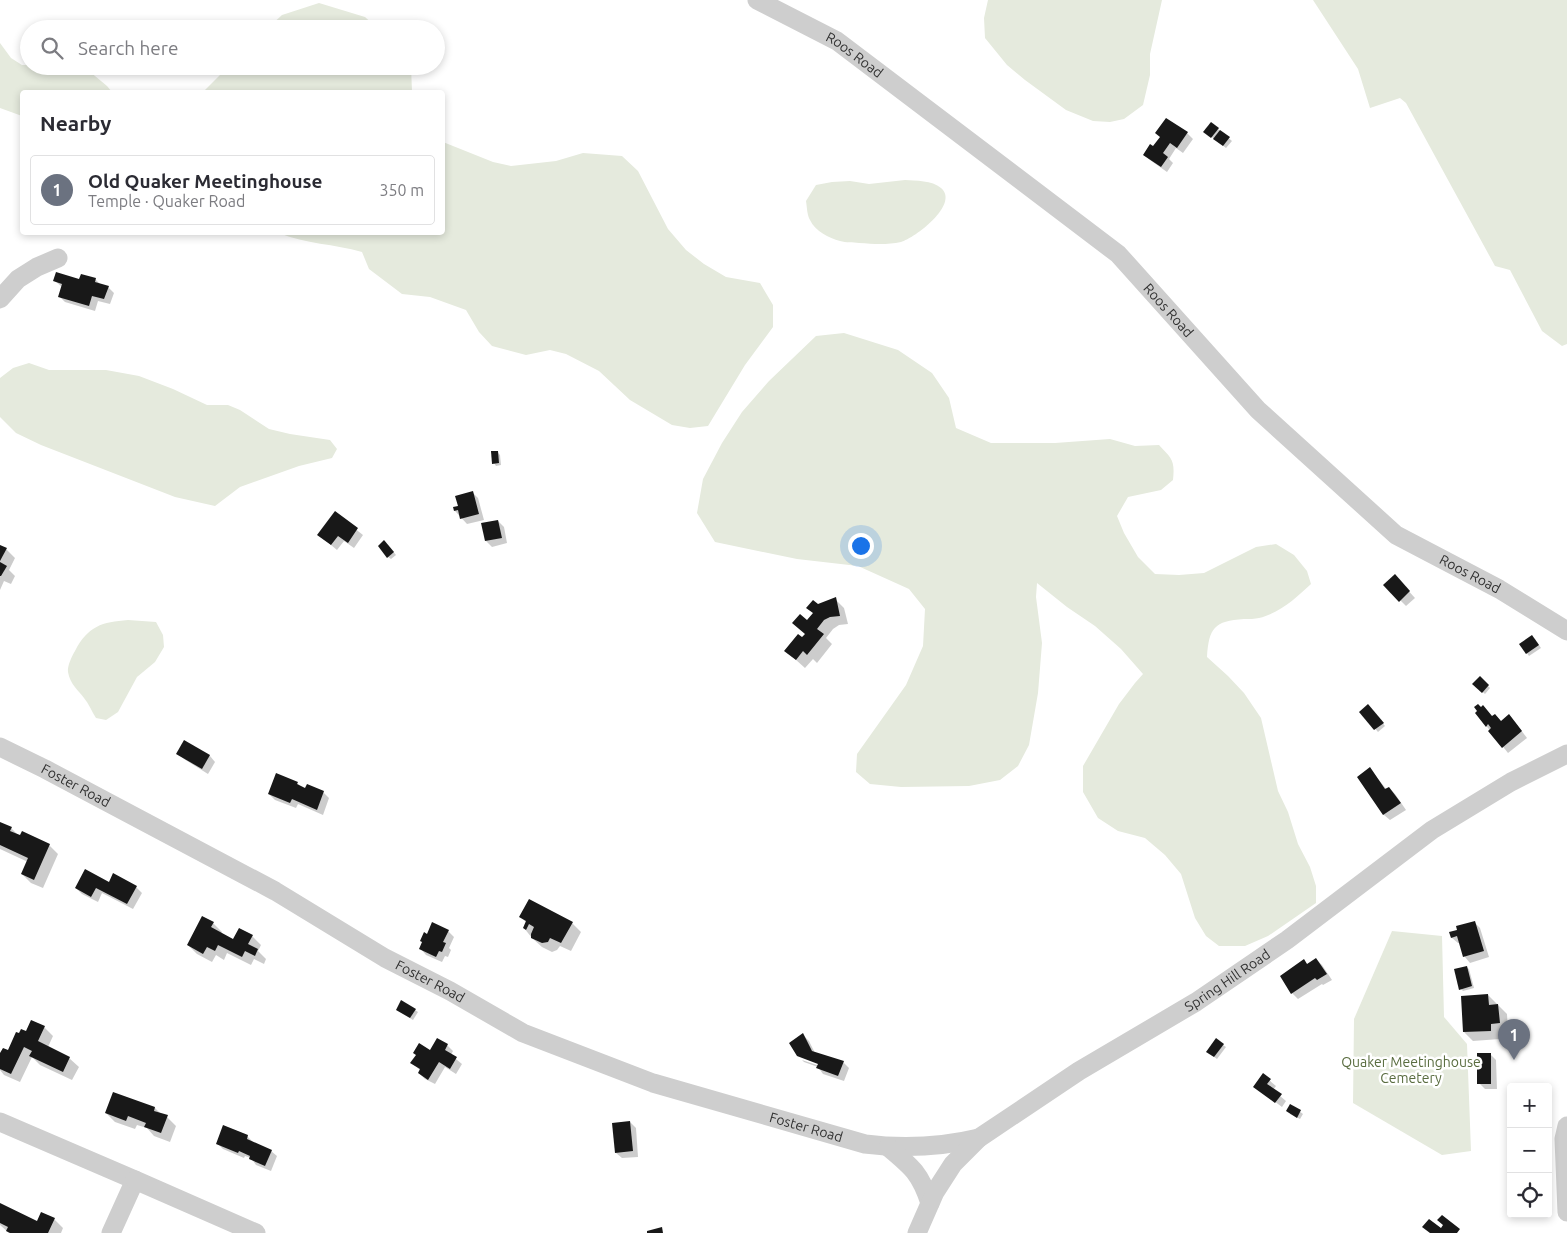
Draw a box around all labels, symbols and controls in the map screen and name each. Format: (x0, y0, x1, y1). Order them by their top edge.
search box (20, 20, 445, 75)
street label: Roos Road (823, 29, 886, 81)
icon: search (38, 34, 66, 62)
text: Search here (78, 37, 178, 59)
text: Nearby (40, 111, 111, 135)
text: Old Quaker Meetinghouse (88, 170, 322, 192)
text: 1 (52, 181, 62, 199)
text: 350 m (379, 181, 424, 199)
text: Temple · Quaker Road (88, 192, 245, 210)
street label: Roos Road (1140, 280, 1197, 340)
your location (848, 533, 874, 559)
street label: Roos Road (1437, 551, 1503, 596)
street label: Foster Road (39, 761, 113, 810)
street label: Spring Hill Road (1182, 946, 1273, 1015)
street label: Foster Road (393, 957, 468, 1006)
pin: 1 (1498, 1019, 1530, 1060)
park label: Quaker Meetinghouse Cemetery (1341, 1054, 1481, 1086)
map controls (1507, 1083, 1552, 1218)
button: + (1507, 1083, 1552, 1128)
street label: Foster Road (768, 1109, 845, 1145)
button: − (1507, 1128, 1552, 1173)
button: locate (1507, 1173, 1552, 1218)

